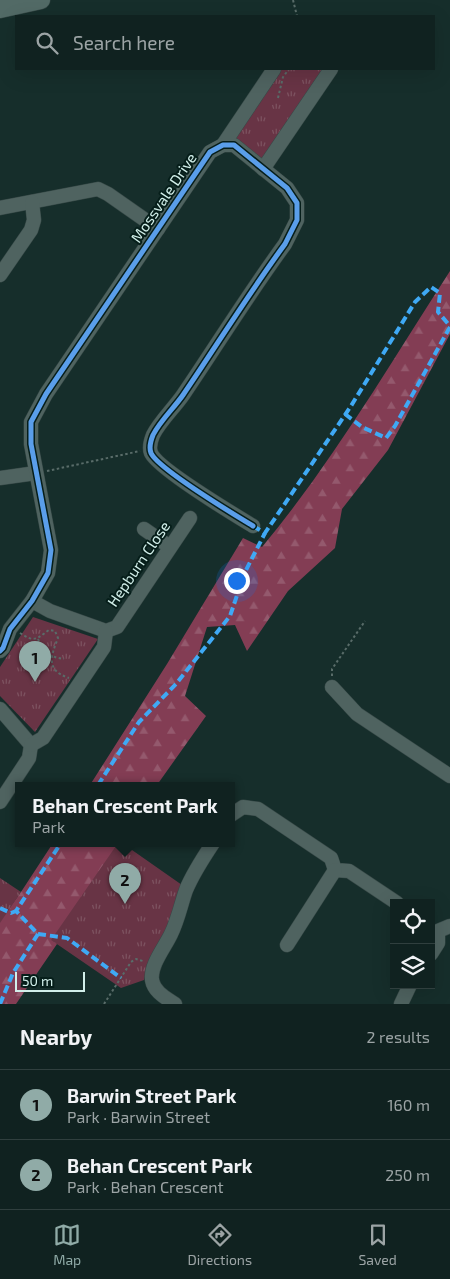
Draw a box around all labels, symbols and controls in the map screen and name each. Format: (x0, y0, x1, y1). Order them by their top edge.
search box (15, 15, 435, 70)
icon: search (33, 29, 61, 57)
text: Search here (73, 31, 175, 54)
street label: Mossvale Drive (127, 149, 200, 246)
street label: Hepburn Close (103, 517, 173, 610)
your location (224, 568, 250, 594)
pin: 1 (19, 641, 51, 682)
popup (15, 782, 235, 847)
text: Behan Crescent Park (32, 794, 218, 817)
text: Park (32, 817, 65, 836)
pin: 2 (109, 863, 141, 904)
map controls (390, 899, 435, 989)
button: locate (390, 899, 435, 944)
button: layers (390, 944, 435, 989)
scale bar (15, 969, 85, 992)
text: 50 m (22, 972, 53, 989)
text: Nearby (20, 1024, 92, 1049)
text: 2 results (367, 1027, 430, 1046)
text: Barwin Street Park (67, 1084, 236, 1107)
text: 1 (33, 1095, 39, 1114)
text: 160 m (387, 1095, 430, 1114)
text: Park · Barwin Street (67, 1107, 210, 1126)
text: Behan Crescent Park (67, 1154, 252, 1177)
text: 2 (31, 1165, 41, 1184)
text: 250 m (385, 1165, 430, 1184)
text: Park · Behan Crescent (67, 1177, 224, 1196)
tab: Map (53, 1221, 81, 1268)
tab: Directions (188, 1221, 252, 1268)
tab: Saved (358, 1221, 397, 1268)

